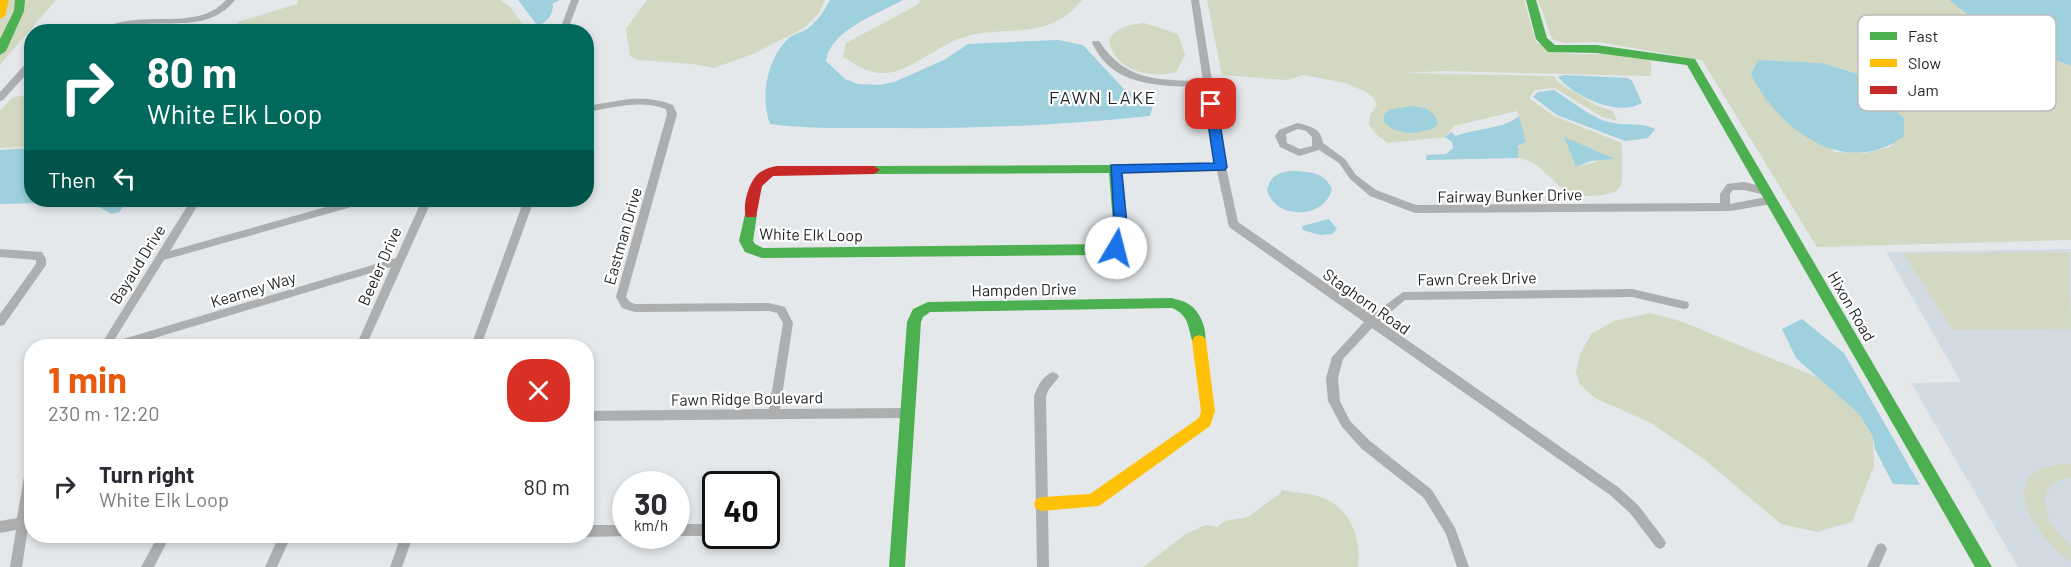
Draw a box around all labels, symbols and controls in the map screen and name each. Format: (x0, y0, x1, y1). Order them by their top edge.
legend (1858, 15, 2056, 111)
text: Fast (1908, 26, 1938, 45)
text: 80 m (147, 46, 237, 96)
icon: right (48, 48, 126, 126)
text: Slow (1908, 53, 1941, 72)
pin (1185, 78, 1236, 129)
text: Jam (1908, 80, 1939, 99)
district label: FAWN LAKE (1049, 86, 1157, 108)
icon: arrive (1194, 87, 1227, 120)
text: White Elk Loop (147, 97, 323, 129)
icon: left (108, 162, 141, 195)
text: Then (48, 166, 96, 192)
street label: Fairway Bunker Drive (1437, 184, 1583, 206)
street label: Eastman Drive (599, 185, 645, 287)
position arrow (1084, 216, 1148, 280)
street label: Bayaud Drive (105, 221, 169, 307)
street label: Beeler Drive (353, 224, 405, 308)
street label: White Elk Loop (759, 224, 863, 244)
street label: Staghorn Road (1320, 264, 1414, 338)
street label: Kearney Way (208, 267, 299, 311)
street label: Fawn Creek Drive (1417, 267, 1537, 289)
street label: Hixon Road (1824, 268, 1880, 344)
street label: Hampden Drive (971, 279, 1077, 299)
text: 1 min (48, 357, 127, 400)
button: close (507, 359, 570, 422)
street label: Fawn Ridge Boulevard (671, 387, 823, 409)
text: 230 m · 12:20 (48, 401, 159, 425)
text: Turn right (99, 461, 194, 487)
icon: right (48, 470, 81, 503)
speed limit sign: 40 (702, 471, 780, 549)
text: 80 m (524, 473, 570, 499)
text: 30 (634, 485, 668, 521)
text: White Elk Loop (99, 487, 229, 511)
text: km/h (634, 516, 668, 534)

